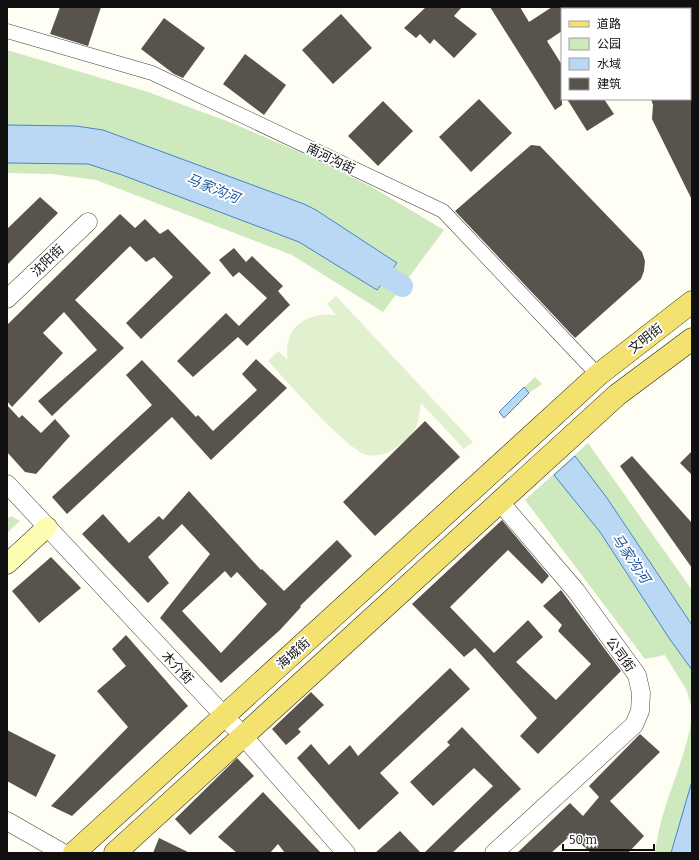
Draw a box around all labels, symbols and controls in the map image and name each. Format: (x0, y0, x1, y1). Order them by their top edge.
legend (561, 8, 691, 100)
text: 道路 (597, 17, 621, 31)
text: 公园 (597, 37, 621, 51)
text: 水域 (597, 57, 621, 71)
text: 建筑 (597, 77, 621, 91)
street label: 南河沟街 (304, 140, 357, 177)
water label: 马家沟河 (184, 170, 245, 208)
street label: 沈阳街 (28, 241, 67, 279)
street label: 文明街 (625, 320, 665, 356)
water label: 马家沟河 (608, 530, 655, 589)
street label: 公司街 (603, 634, 638, 674)
street label: 海城街 (274, 635, 313, 672)
street label: 木介街 (159, 648, 196, 687)
scale bar (563, 826, 654, 852)
text: 50 m (569, 833, 598, 847)

